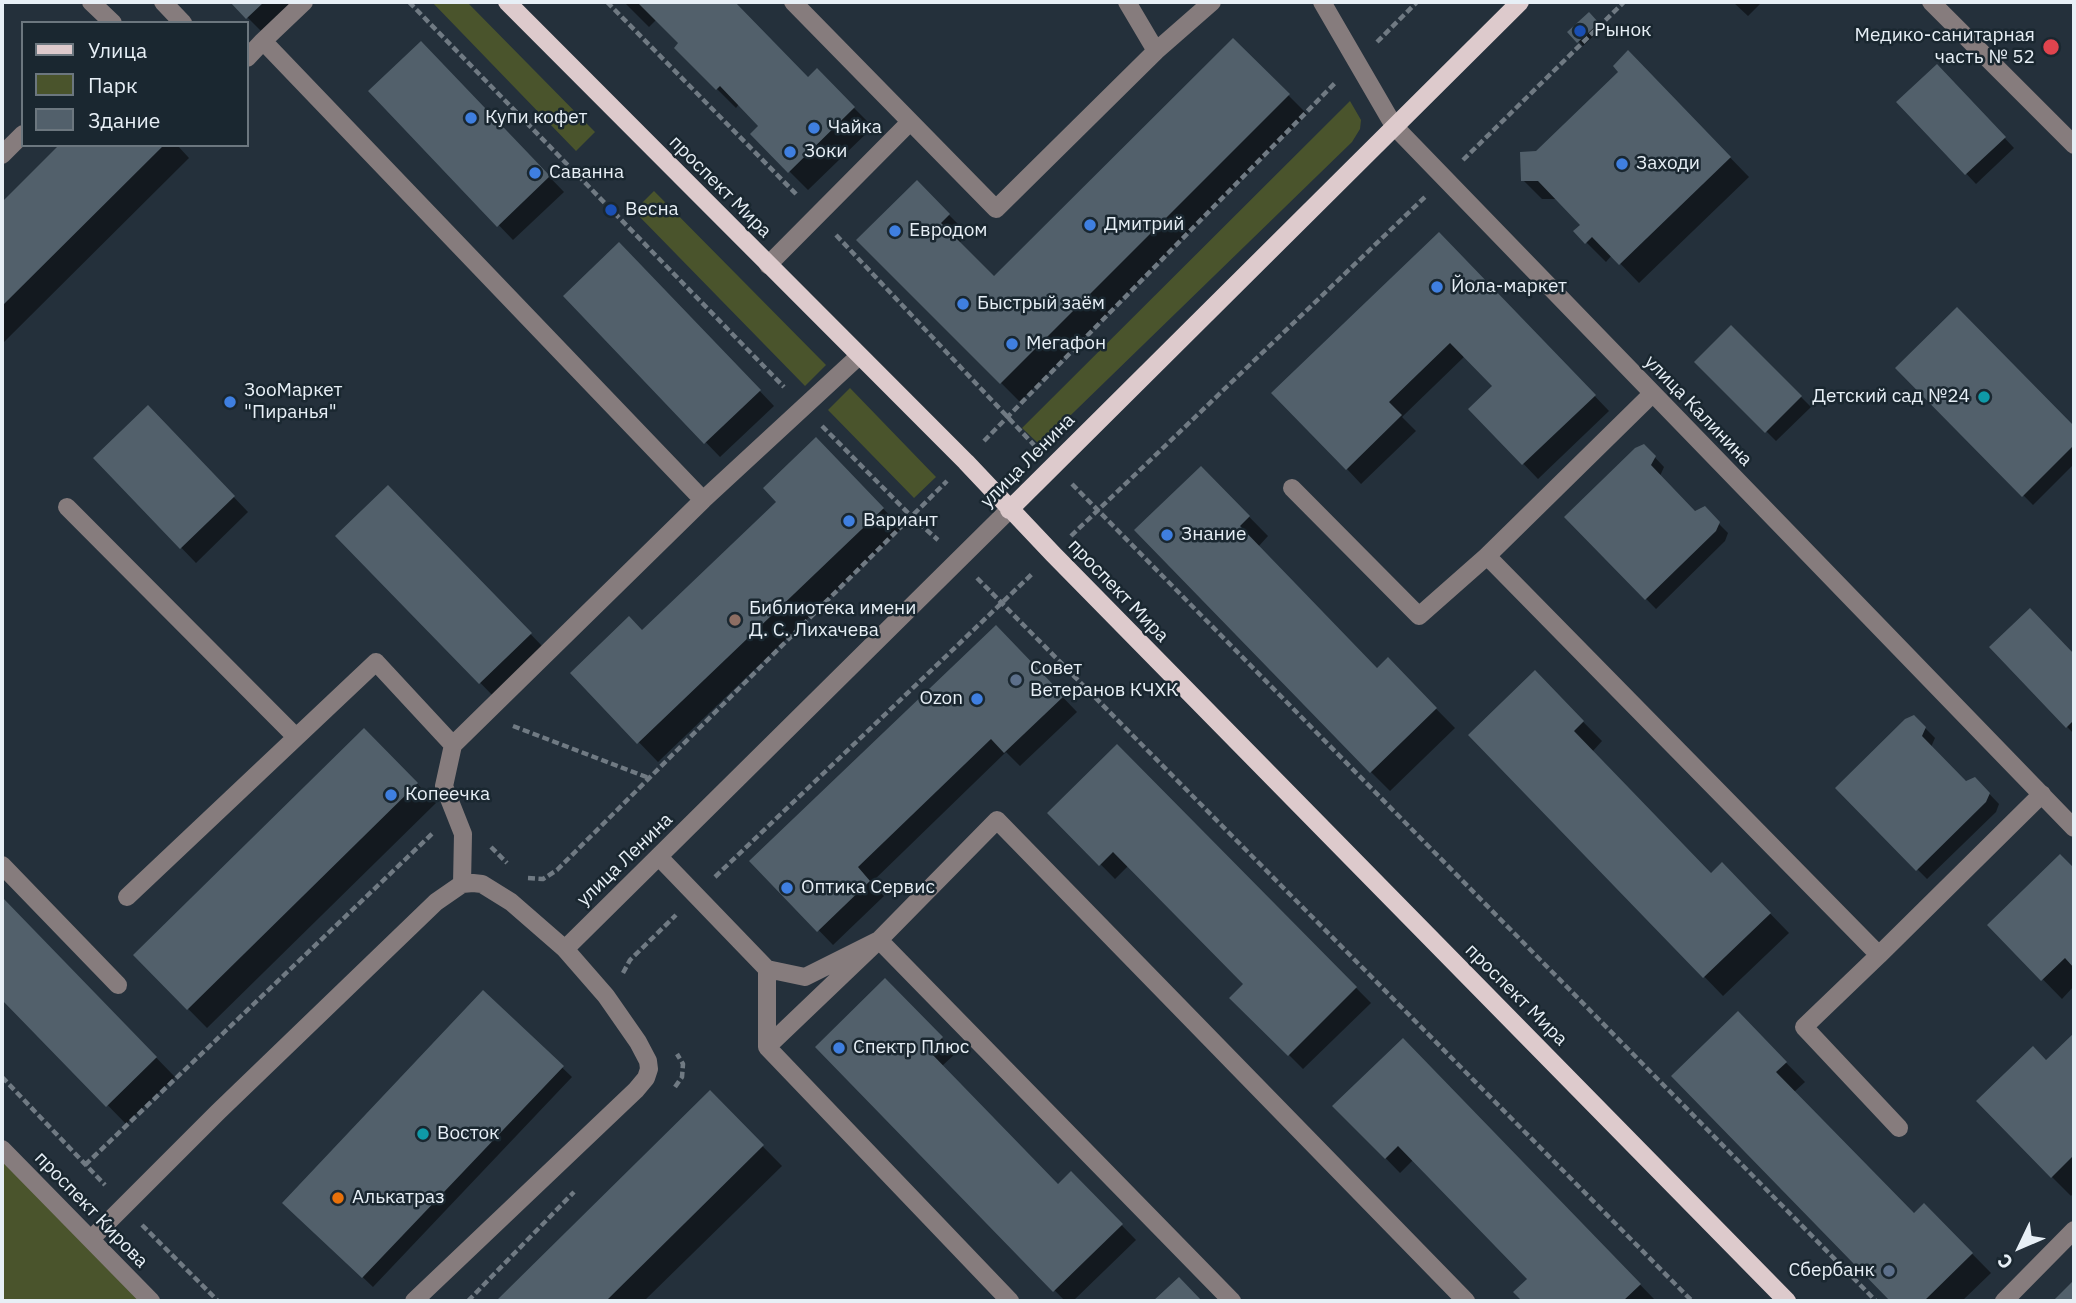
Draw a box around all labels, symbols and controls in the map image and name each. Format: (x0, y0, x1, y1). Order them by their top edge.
place label: Рынок (1594, 20, 1652, 42)
legend (21, 21, 248, 147)
marker: Рынок (1572, 23, 1588, 39)
place label: Медико-санитарная часть № 52 (1854, 25, 2035, 69)
text: Улица (88, 36, 147, 64)
marker: Медико-санитарная часть № 52 (2041, 37, 2061, 57)
text: Парк (88, 71, 138, 99)
text: Здание (88, 106, 160, 134)
place label: Купи кофет (485, 107, 587, 129)
marker: Купи кофет (463, 110, 479, 126)
place label: Чайка (828, 117, 882, 139)
marker: Чайка (806, 120, 822, 136)
street label: проспект Мира (664, 131, 776, 243)
place label: Зоки (804, 141, 848, 163)
marker: Зоки (782, 144, 798, 160)
place label: Заходи (1636, 153, 1700, 175)
marker: Заходи (1614, 156, 1630, 172)
place label: Саванна (549, 162, 624, 184)
marker: Саванна (527, 165, 543, 181)
place label: Весна (625, 199, 679, 221)
marker: Весна (603, 202, 619, 218)
place label: Дмитрий (1104, 214, 1185, 236)
marker: Дмитрий (1082, 217, 1098, 233)
place label: Евродом (909, 220, 988, 242)
marker: Евродом (887, 223, 903, 239)
place label: Йола-маркет (1451, 276, 1567, 298)
marker: Йола-маркет (1429, 279, 1445, 295)
place label: Быстрый заём (977, 293, 1105, 315)
marker: Быстрый заём (955, 296, 971, 312)
place label: Мегафон (1026, 333, 1106, 355)
marker: Мегафон (1004, 336, 1020, 352)
street label: улица Калинина (1639, 351, 1757, 471)
place label: ЗооМаркет "Пиранья" (244, 380, 342, 424)
place label: Детский сад №24 (1812, 386, 1970, 408)
marker: Детский сад №24 (1976, 389, 1992, 405)
marker: ЗооМаркет "Пиранья" (222, 394, 238, 410)
street label: улица Ленина (976, 409, 1080, 513)
place label: Вариант (863, 510, 938, 532)
marker: Вариант (841, 513, 857, 529)
place label: Знание (1181, 524, 1246, 546)
marker: Знание (1159, 527, 1175, 543)
street label: проспект Мира (1063, 534, 1173, 648)
place label: Библиотека имени Д. С. Лихачева (749, 598, 916, 642)
marker: Библиотека имени Д. С. Лихачева (727, 612, 743, 628)
place label: Совет Ветеранов КЧХК (1030, 658, 1179, 702)
marker: Совет Ветеранов КЧХК (1008, 672, 1024, 688)
place label: Ozon (919, 688, 963, 710)
marker: Ozon (969, 691, 985, 707)
place label: Копеечка (405, 784, 490, 806)
marker: Копеечка (383, 787, 399, 803)
street label: улица Ленина (572, 809, 678, 911)
place label: Оптика Сервис (801, 877, 935, 899)
marker: Оптика Сервис (779, 880, 795, 896)
street label: проспект Мира (1460, 939, 1572, 1051)
place label: Спектр Плюс (853, 1037, 969, 1059)
marker: Спектр Плюс (831, 1040, 847, 1056)
place label: Восток (437, 1123, 499, 1145)
marker: Восток (415, 1126, 431, 1142)
street label: проспект Кирова (30, 1147, 152, 1273)
place label: Алькатраз (352, 1187, 445, 1209)
marker: Алькатраз (330, 1190, 346, 1206)
north arrow (1985, 1212, 2055, 1282)
text: С (1992, 1249, 2018, 1274)
place label: Сбербанк (1788, 1260, 1875, 1282)
marker: Сбербанк (1881, 1263, 1897, 1279)

